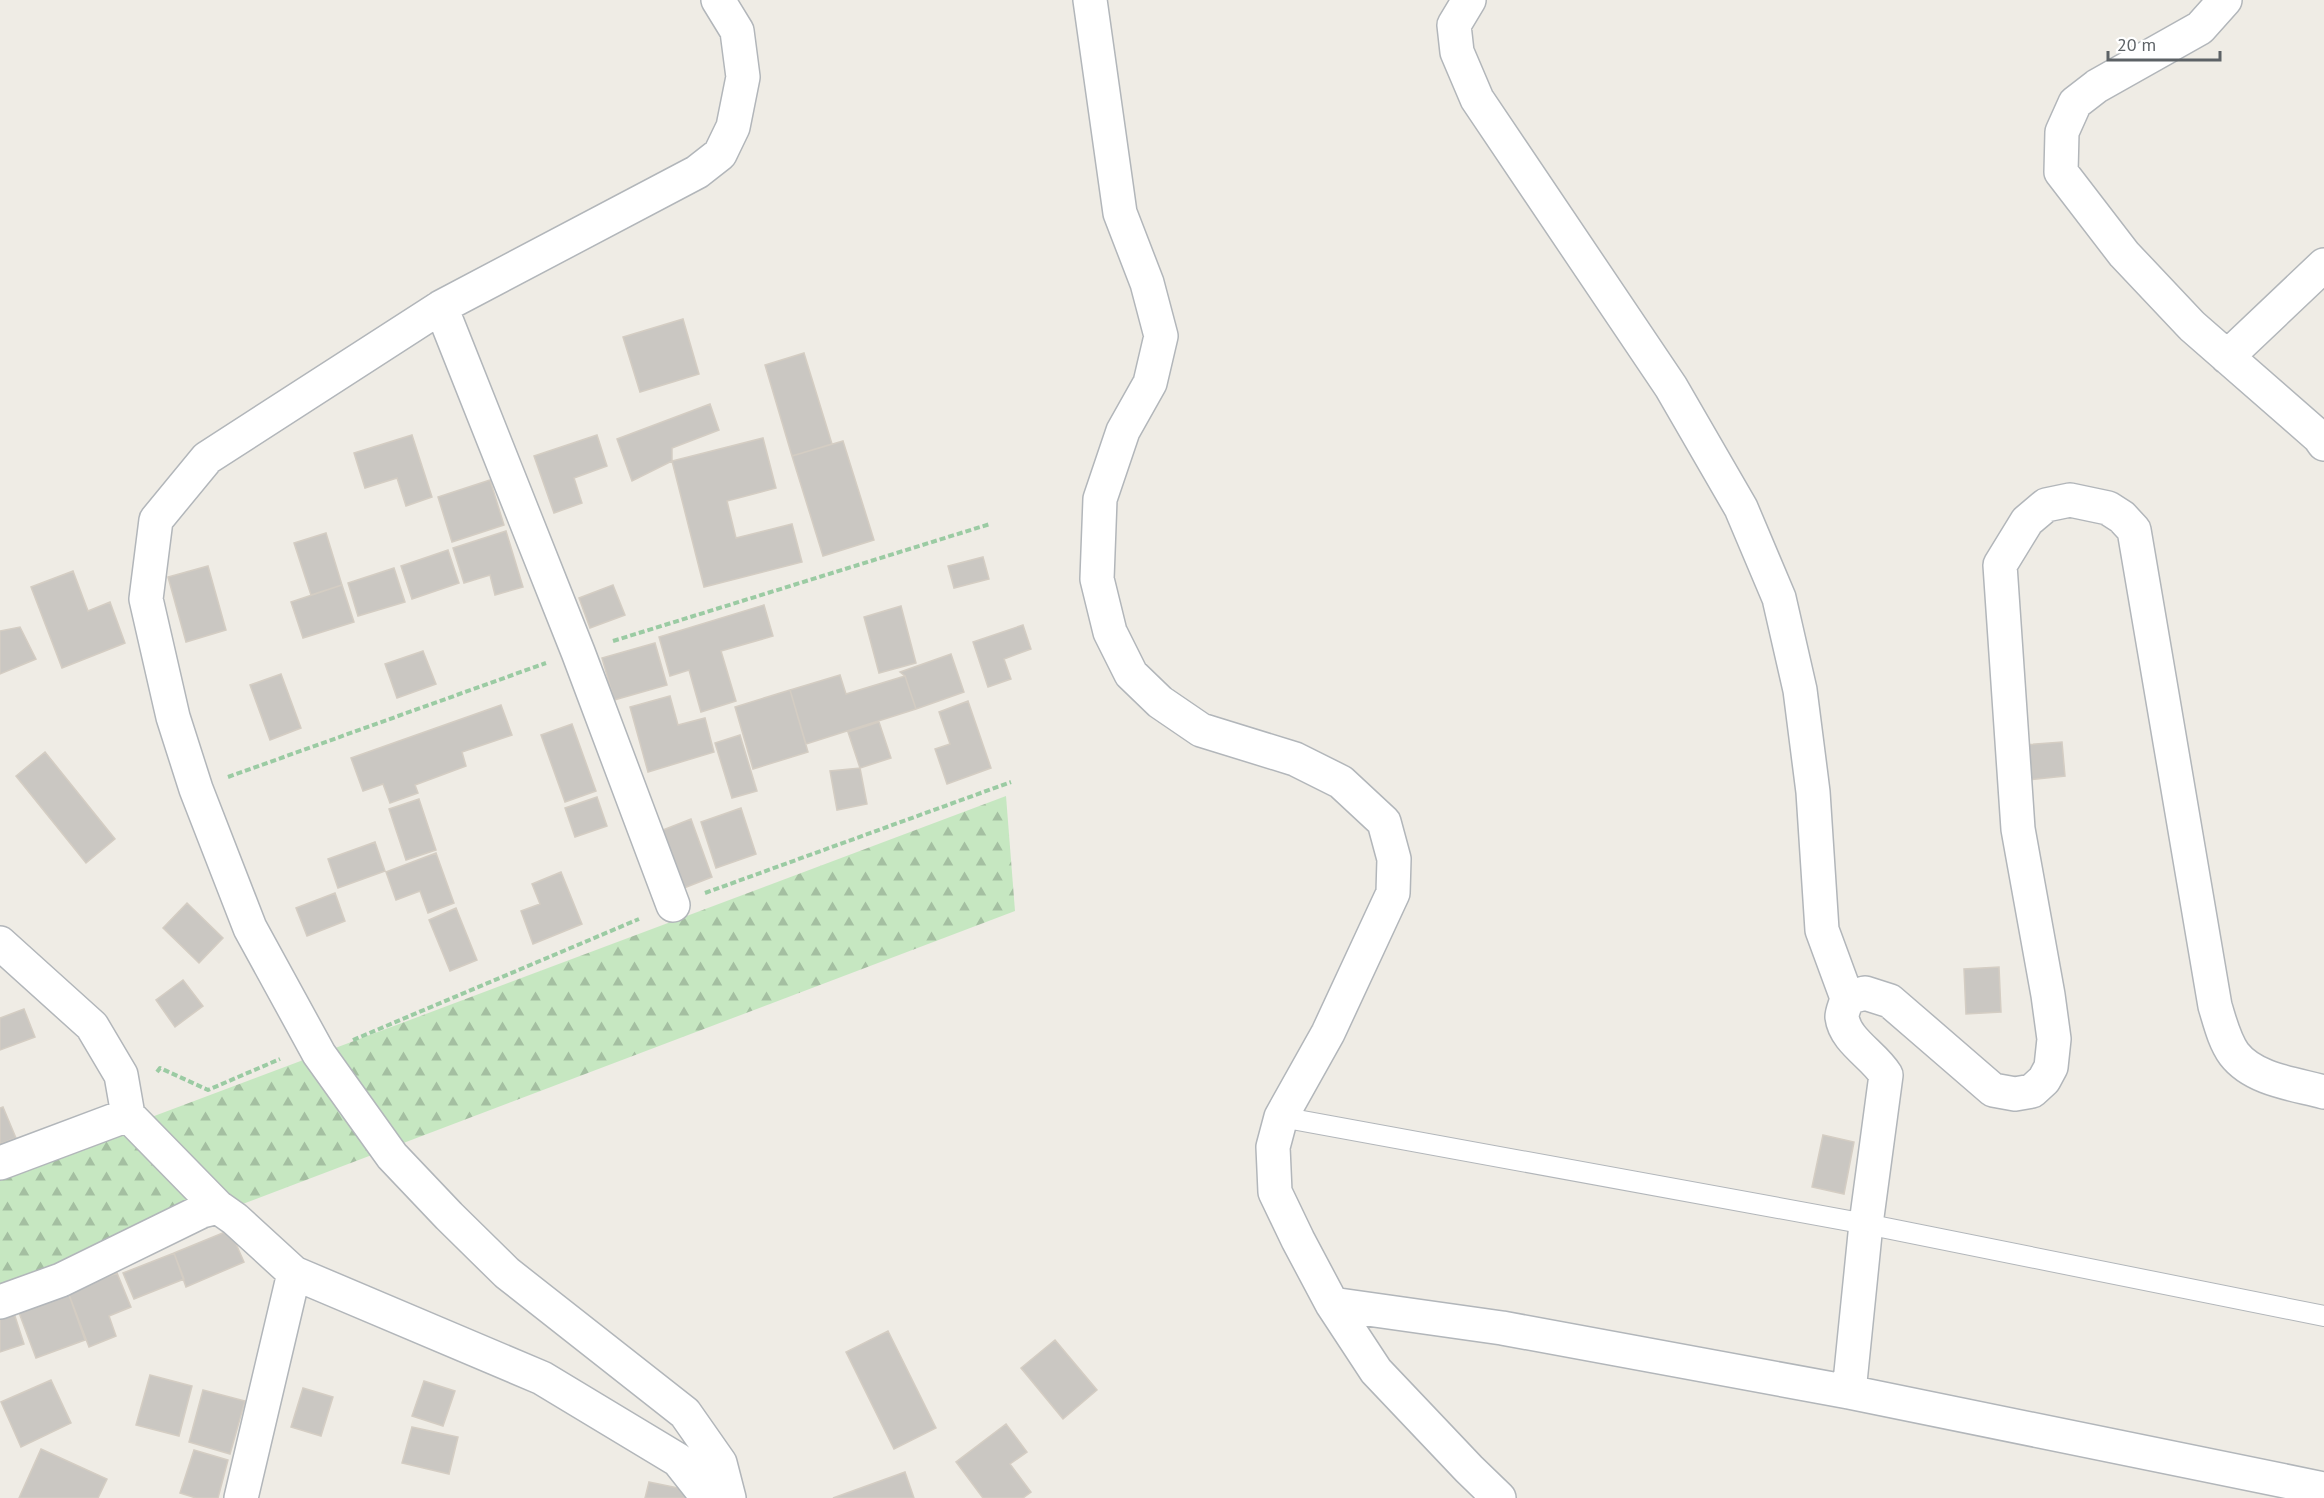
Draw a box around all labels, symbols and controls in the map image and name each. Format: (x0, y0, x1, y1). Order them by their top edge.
scale bar (2108, 24, 2220, 62)
text: 20 m (2117, 33, 2156, 56)

